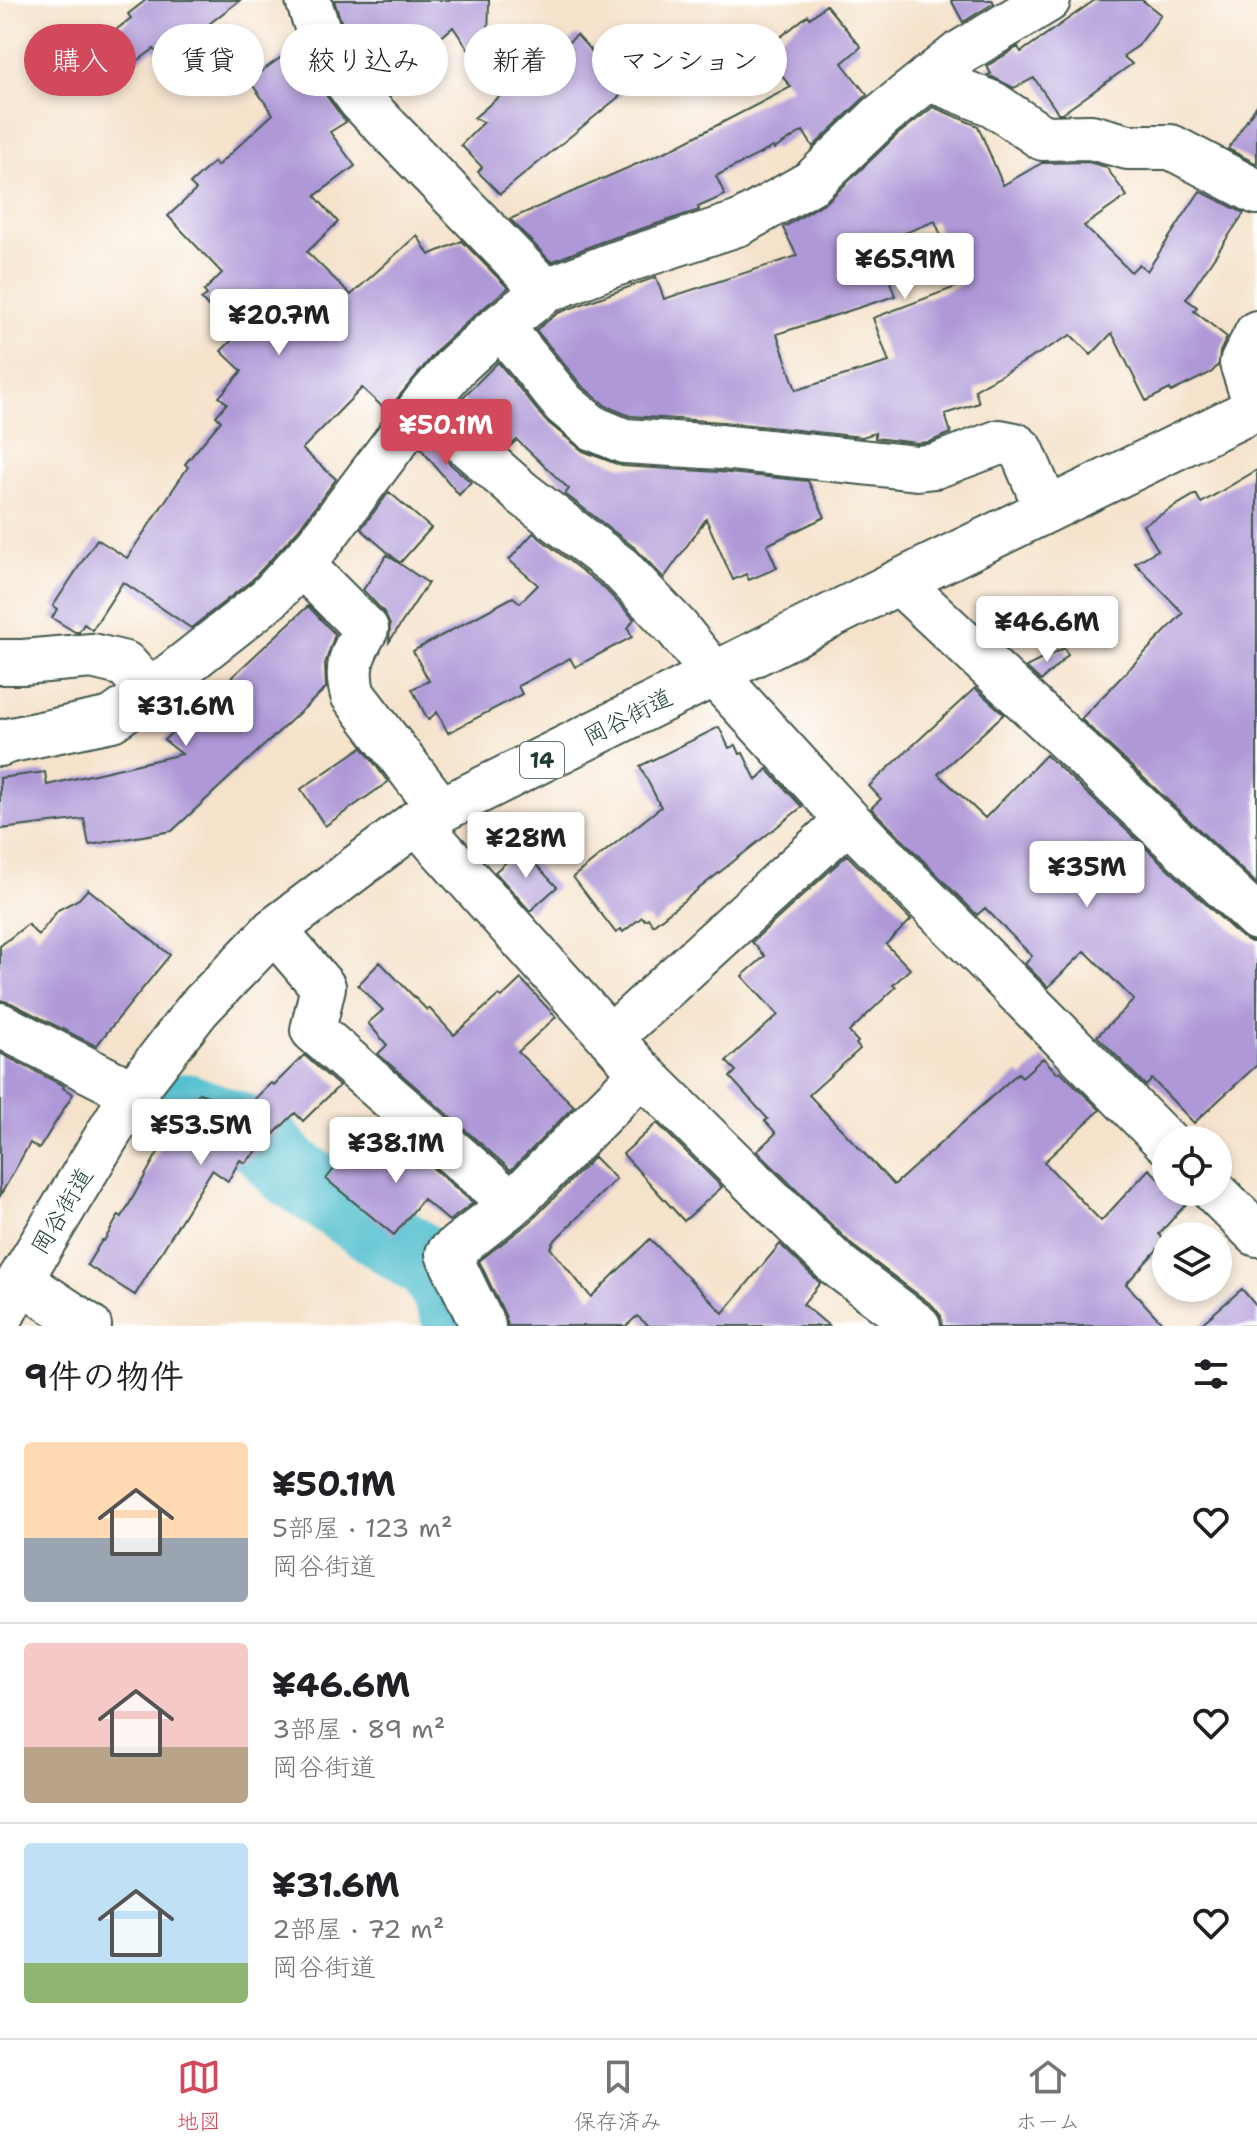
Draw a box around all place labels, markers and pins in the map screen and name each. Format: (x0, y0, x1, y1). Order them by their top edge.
pin: ¥65.9M (840, 233, 970, 301)
pin: ¥20.7M (214, 289, 344, 357)
pin: ¥50.1M (381, 399, 511, 467)
pin: ¥46.6M (982, 596, 1112, 664)
pin: ¥31.6M (121, 680, 251, 748)
pin: ¥28M (479, 812, 573, 880)
pin: ¥35M (1040, 841, 1134, 909)
pin: ¥53.5M (136, 1099, 266, 1167)
pin: ¥38.1M (331, 1117, 461, 1185)

